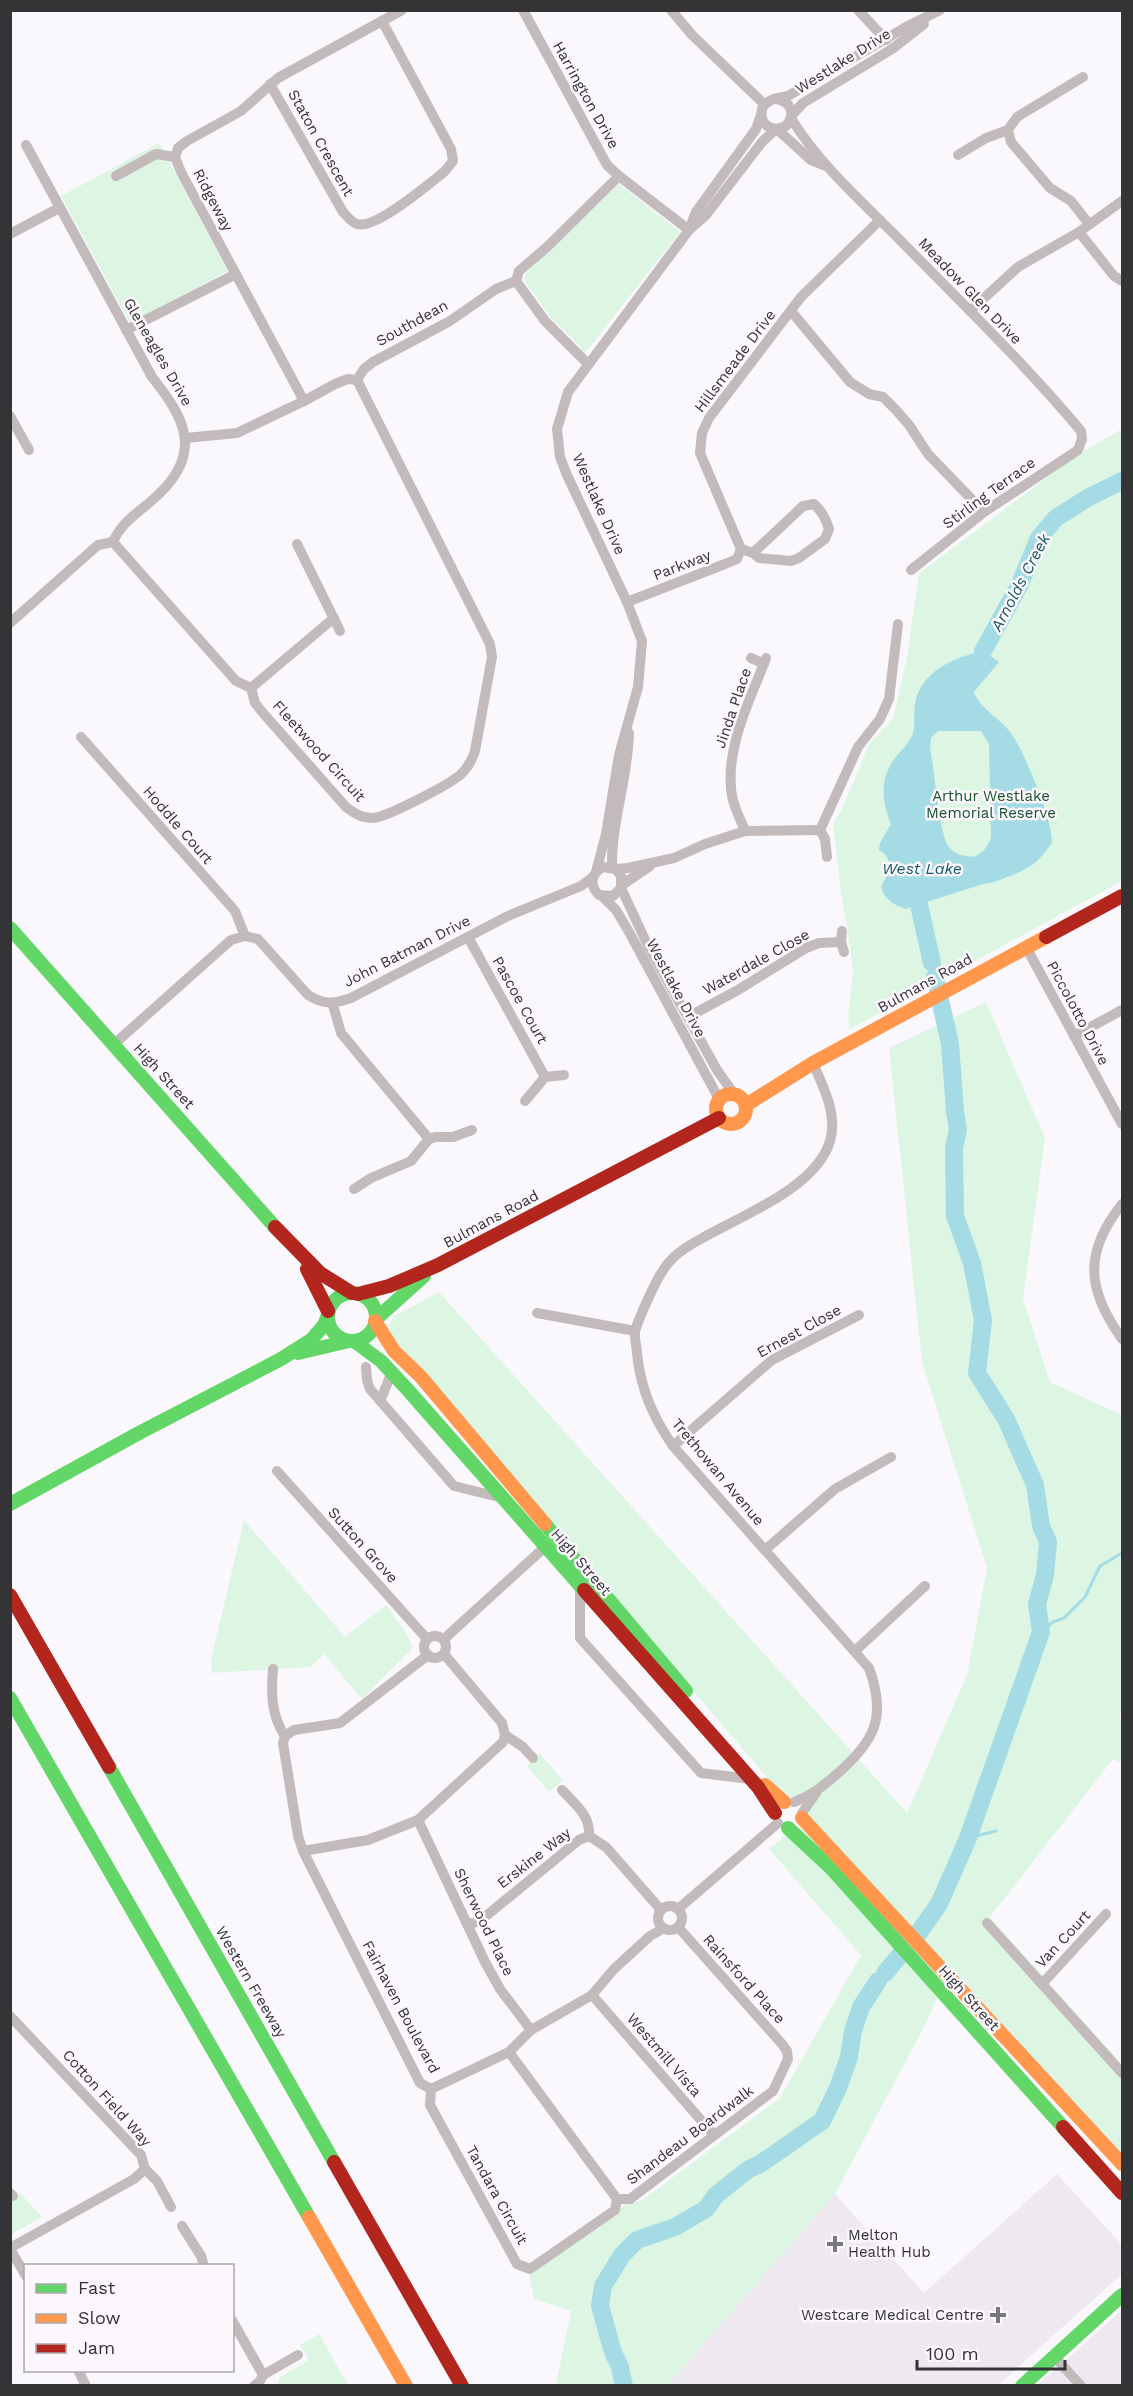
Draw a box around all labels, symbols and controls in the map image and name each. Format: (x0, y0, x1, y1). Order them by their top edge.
street label: Westlake Drive (792, 24, 894, 98)
street label: Harrington Drive (549, 38, 623, 152)
street label: Staton Crescent (284, 87, 358, 200)
street label: Ridgeway (189, 166, 237, 234)
street label: Meadow Glen Drive (915, 234, 1025, 348)
street label: Gleneagles Drive (120, 295, 196, 409)
street label: Southdean (373, 296, 451, 350)
street label: Hillsmeade Drive (690, 306, 780, 416)
street label: Westlake Drive (569, 450, 629, 558)
street label: Stirling Terrace (939, 453, 1039, 533)
water label: Arnolds Creek (986, 529, 1055, 635)
street label: Parkway (651, 546, 714, 584)
street label: Jinda Place (711, 666, 755, 750)
street label: Fleetwood Circuit (269, 697, 370, 806)
street label: Hoddle Court (139, 782, 217, 868)
park label: Arthur Westlake Memorial Reserve (926, 787, 1056, 822)
water label: West Lake (882, 859, 962, 878)
street label: John Batman Drive (341, 911, 473, 991)
street label: Waterdale Close (699, 925, 813, 999)
street label: Westlake Drive (642, 936, 710, 1040)
street label: Bulmans Road (875, 950, 975, 1016)
street label: Pascoe Court (489, 953, 552, 1048)
street label: Piccolotto Drive (1043, 958, 1113, 1068)
street label: High Street (130, 1039, 199, 1113)
street label: Bulmans Road (440, 1186, 542, 1252)
street label: Ernest Close (754, 1300, 844, 1362)
street label: Trethowan Avenue (668, 1415, 768, 1529)
street label: Sutton Grove (324, 1503, 402, 1587)
street label: High Street (547, 1525, 615, 1600)
street label: Erskine Way (494, 1824, 574, 1892)
street label: Sherwood Place (450, 1865, 518, 1979)
street label: Van Court (1032, 1906, 1095, 1972)
street label: Western Freeway (212, 1923, 290, 2041)
street label: Rainsford Place (699, 1931, 789, 2027)
street label: Fairhaven Boulevard (358, 1938, 444, 2076)
street label: High Street (935, 1961, 1004, 2035)
street label: Westmill Vista (623, 2010, 705, 2101)
street label: Cotton Field Way (59, 2046, 155, 2150)
street label: Shandeau Boardwalk (623, 2081, 757, 2189)
street label: Tandara Circuit (462, 2142, 532, 2248)
place label: Melton Health Hub (848, 2226, 931, 2261)
marker: Melton Health Hub (826, 2235, 844, 2253)
legend (24, 2264, 234, 2372)
text: Fast (78, 2277, 116, 2298)
place label: Westcare Medical Centre (801, 2306, 984, 2324)
marker: Westcare Medical Centre (989, 2306, 1007, 2324)
text: Slow (78, 2307, 121, 2328)
scale bar (917, 2333, 1066, 2371)
text: Jam (78, 2337, 115, 2358)
text: 100 m (926, 2343, 979, 2364)

